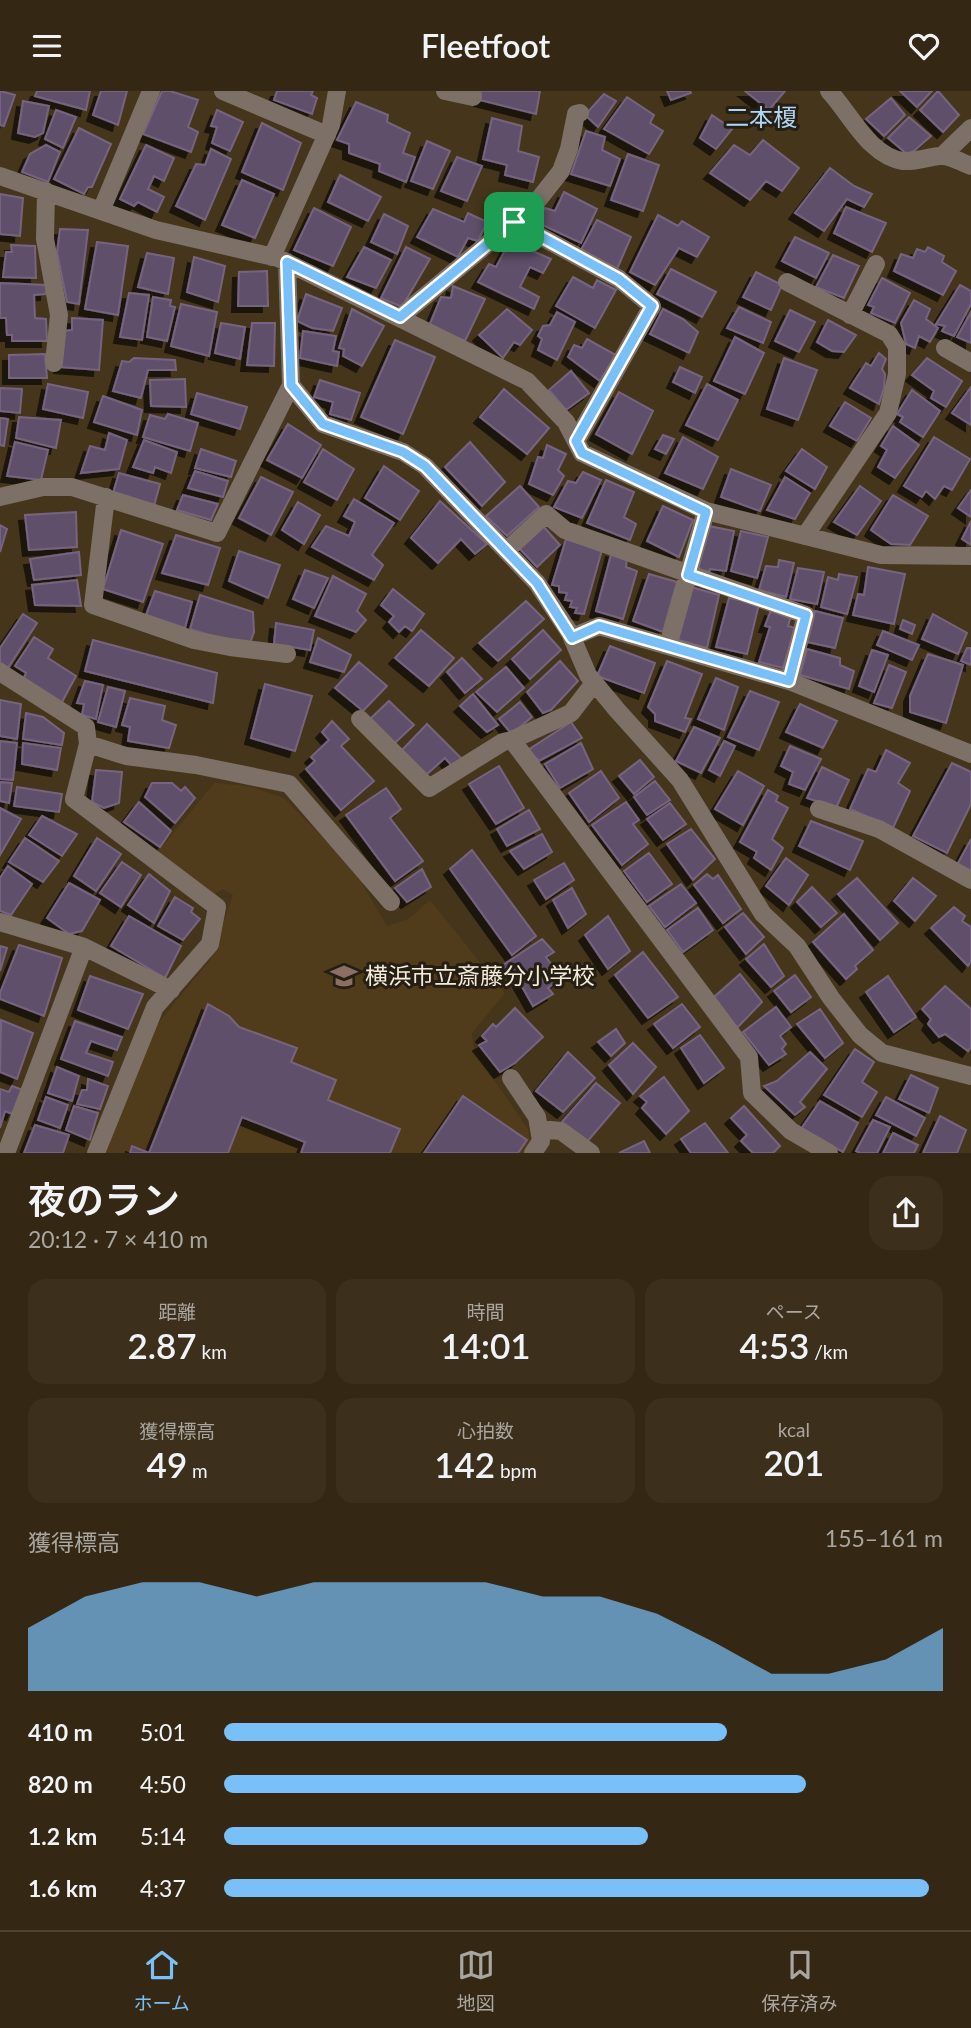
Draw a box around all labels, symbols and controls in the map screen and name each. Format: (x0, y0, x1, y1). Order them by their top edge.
text: Fleetfoot (421, 26, 550, 65)
icon: menu (28, 27, 66, 65)
icon: heart (905, 27, 943, 65)
district label: 二本榎 (725, 102, 797, 131)
pin (484, 192, 544, 252)
icon: arrive (495, 203, 533, 241)
school or university icon: 横浜市立斎藤分小学校 (329, 961, 359, 991)
place label: 横浜市立斎藤分小学校 (365, 961, 595, 989)
text: 夜のラン (28, 1176, 180, 1222)
button: share (869, 1176, 943, 1250)
text: 20:12 · 7 × 410 m (28, 1225, 208, 1253)
text: 距離 (158, 1300, 196, 1323)
text: 時間 (466, 1300, 505, 1323)
text: ペース (766, 1300, 822, 1323)
text: 2.87 (127, 1324, 197, 1366)
text: 14:01 (440, 1324, 531, 1366)
text: 4:53 (740, 1324, 809, 1366)
text: km (197, 1340, 227, 1363)
text: /km (809, 1340, 848, 1363)
text: kcal (778, 1418, 810, 1441)
text: 獲得標高 (139, 1419, 215, 1442)
text: 心拍数 (457, 1419, 514, 1442)
text: 201 (763, 1441, 824, 1483)
text: 49 (147, 1443, 187, 1485)
text: 142 (434, 1443, 495, 1485)
text: m (187, 1459, 208, 1482)
text: bpm (495, 1459, 537, 1482)
text: 155–161 m (825, 1524, 943, 1552)
text: 獲得標高 (28, 1528, 120, 1556)
text: 410 m (28, 1718, 93, 1746)
text: 5:01 (140, 1718, 186, 1746)
text: 820 m (28, 1770, 93, 1798)
text: 4:50 (140, 1770, 186, 1798)
text: 1.2 km (28, 1822, 97, 1850)
text: 5:14 (140, 1822, 186, 1850)
text: 1.6 km (28, 1874, 97, 1902)
text: 4:37 (140, 1874, 186, 1902)
tab: ホーム (133, 1946, 190, 2015)
tab: 地図 (457, 1946, 495, 2015)
tab: 保存済み (762, 1946, 838, 2015)

